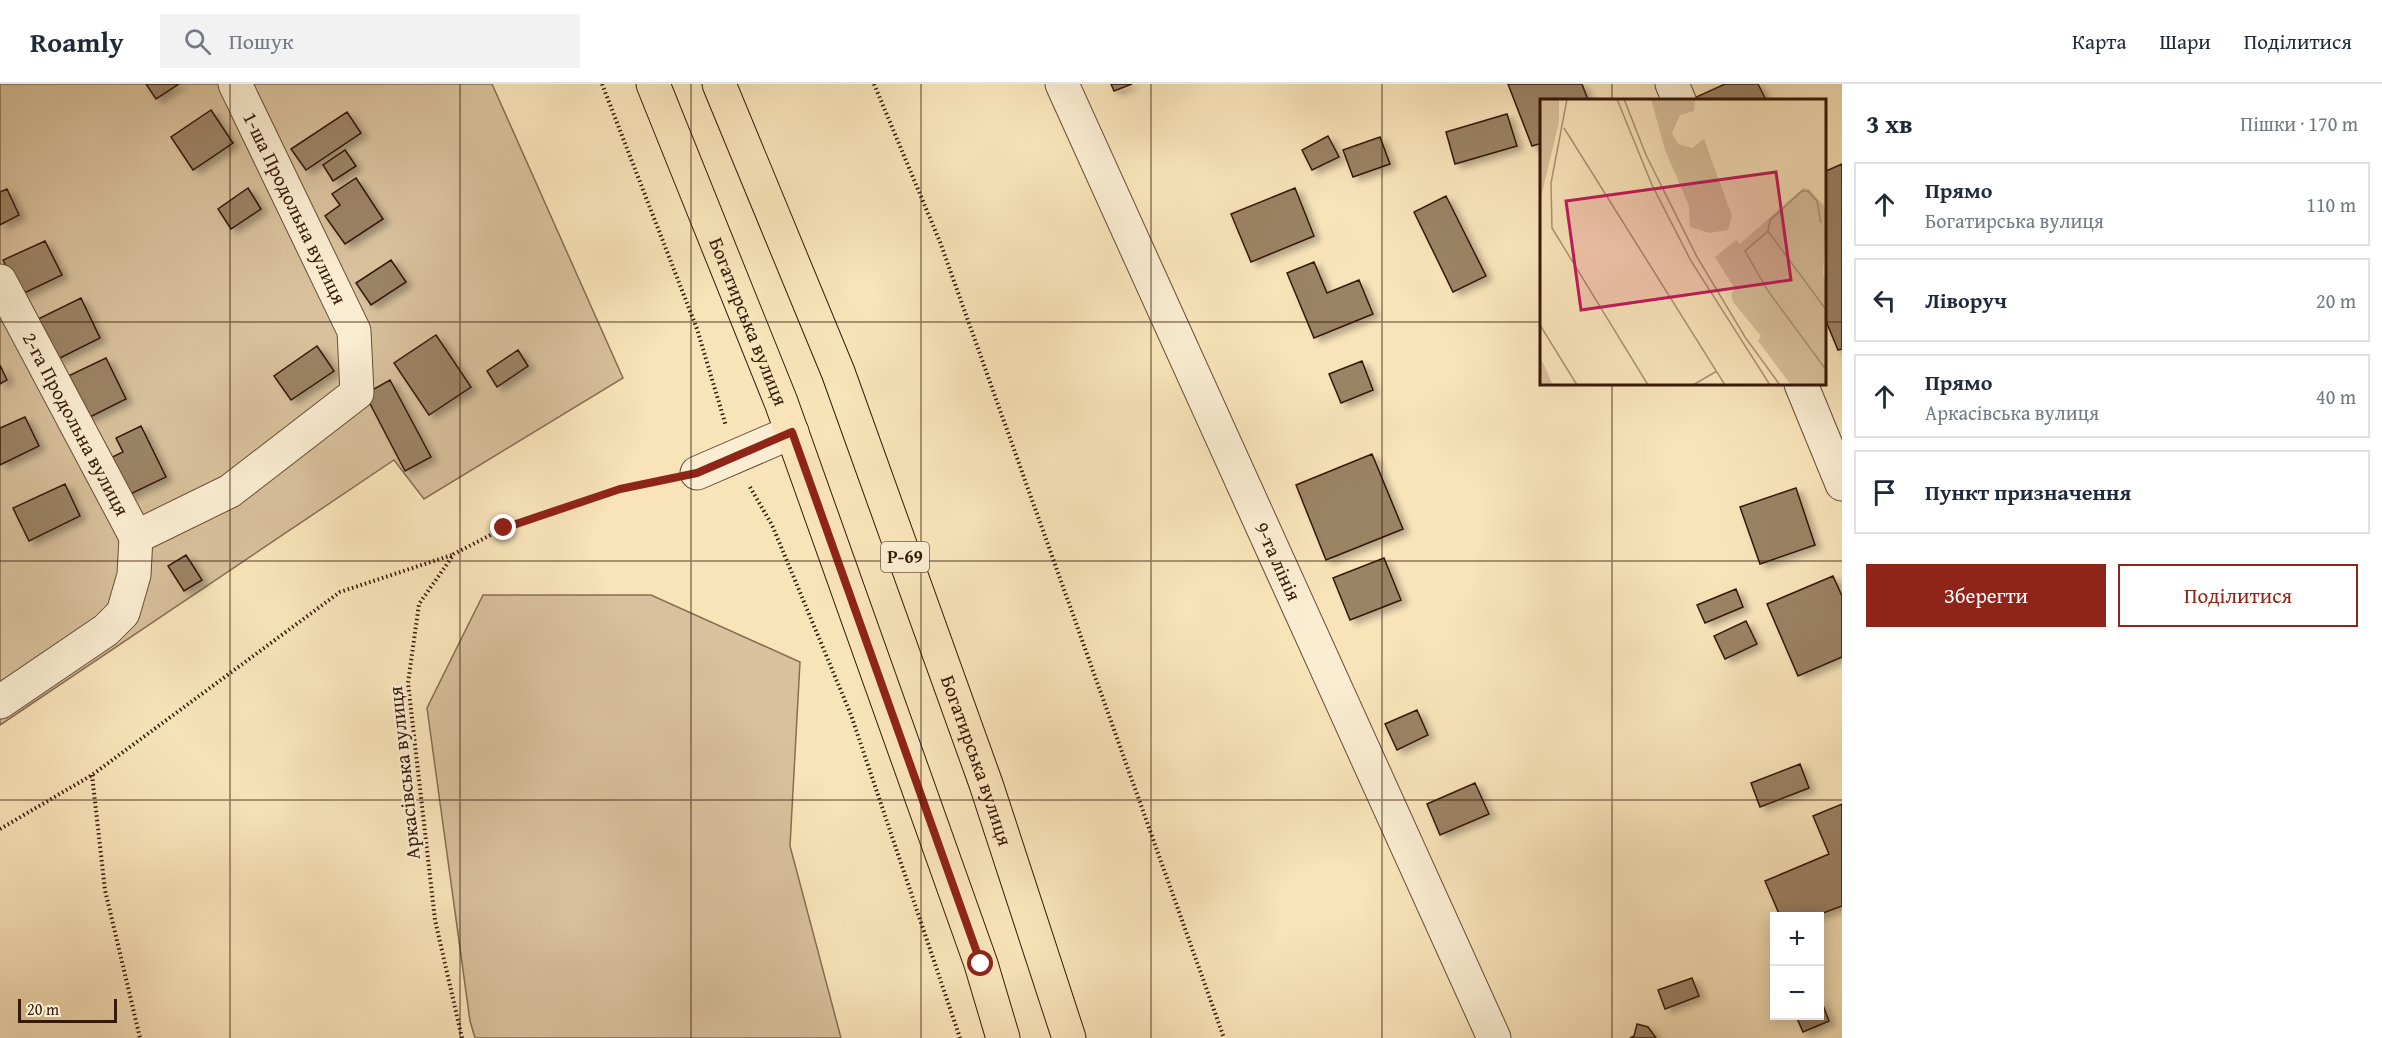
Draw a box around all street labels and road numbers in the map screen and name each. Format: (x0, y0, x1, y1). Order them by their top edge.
street label: 1-ша Продольна вулиця (236, 107, 355, 309)
street label: Богатирська вулиця (702, 233, 796, 410)
street label: 2-га Продольна вулиця (16, 327, 137, 521)
street label: 9-та лінія (1248, 517, 1309, 605)
road number: Р-69 (881, 542, 929, 572)
street label: Богатирська вулиця (934, 671, 1020, 849)
street label: Аркасівська вулиця (380, 685, 427, 861)

